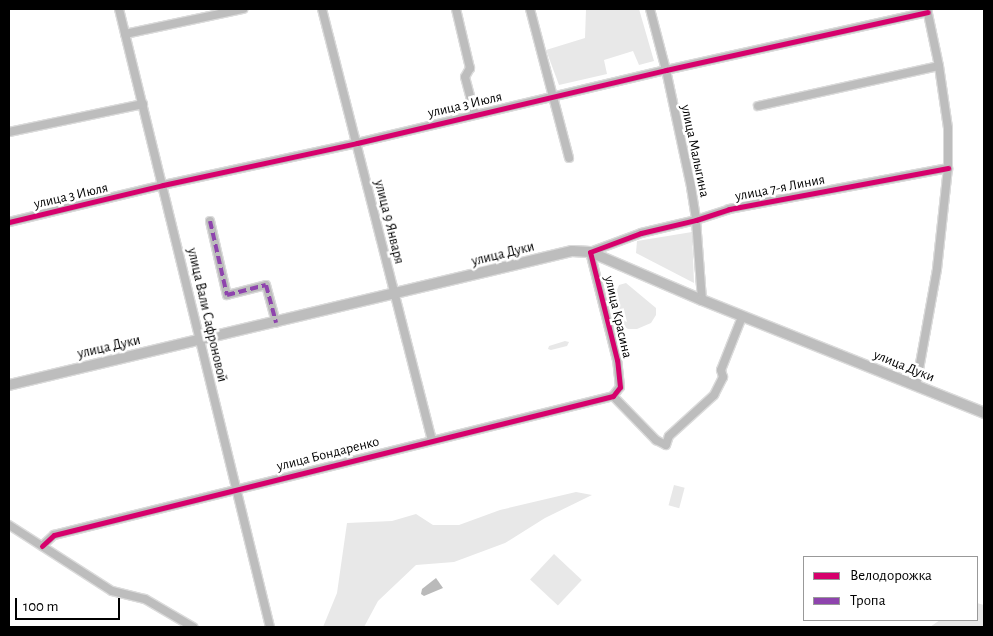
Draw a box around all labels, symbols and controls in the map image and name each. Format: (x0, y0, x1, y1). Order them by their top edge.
street label: улица 3 Июля (426, 88, 504, 122)
street label: улица Малыгина (677, 103, 713, 199)
street label: улица 7-я Линия (734, 171, 826, 205)
street label: улица 9 Января (370, 178, 408, 266)
street label: улица 3 Июля (32, 179, 110, 213)
street label: улица Дуки (470, 238, 536, 270)
street label: улица Вали Сафроновой (183, 246, 231, 384)
street label: улица Красина (600, 274, 636, 360)
street label: улица Дуки (76, 332, 142, 362)
street label: улица Дуки (871, 346, 937, 386)
street label: улица Бондаренко (275, 433, 381, 475)
legend (803, 556, 978, 621)
text: Велодорожка (850, 568, 932, 583)
scale bar (18, 588, 122, 620)
text: Тропа (850, 593, 886, 608)
text: 100 m (23, 599, 58, 614)

